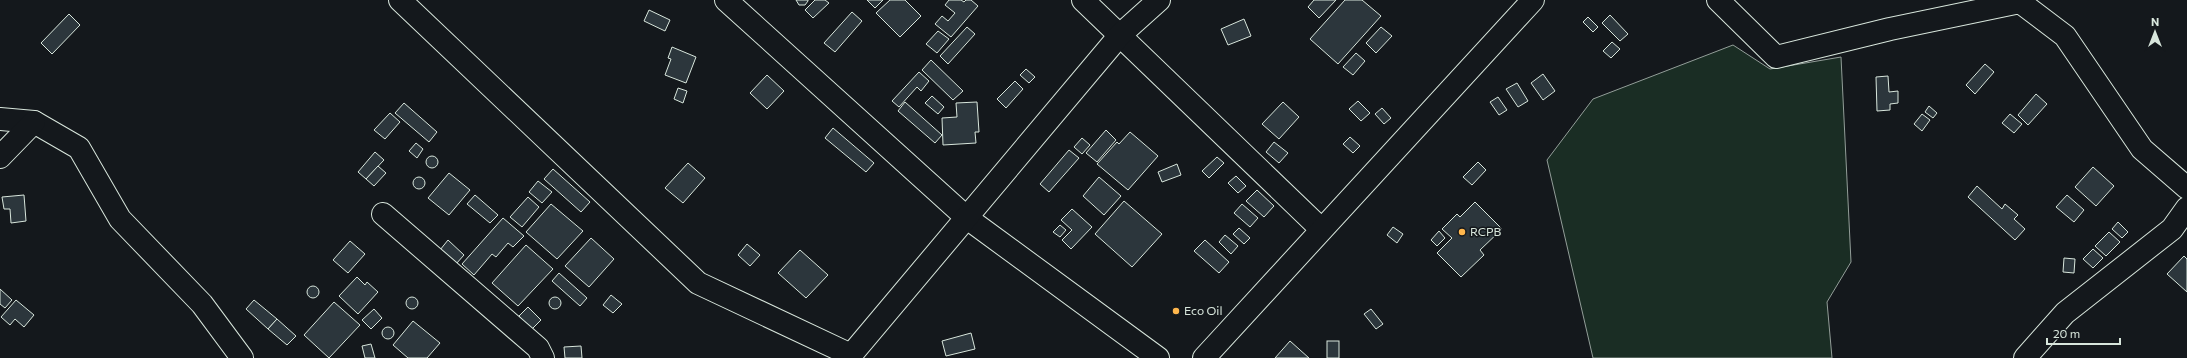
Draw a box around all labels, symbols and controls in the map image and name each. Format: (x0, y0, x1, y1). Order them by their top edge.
north arrow (2135, 12, 2175, 52)
text: N (2151, 15, 2159, 28)
place label: RCPB (1470, 224, 1502, 238)
marker: RCPB (1457, 227, 1467, 237)
place label: Eco Oil (1184, 303, 1222, 317)
marker: Eco Oil (1171, 306, 1181, 316)
scale bar (2047, 320, 2120, 346)
text: 20 m (2053, 326, 2080, 340)

